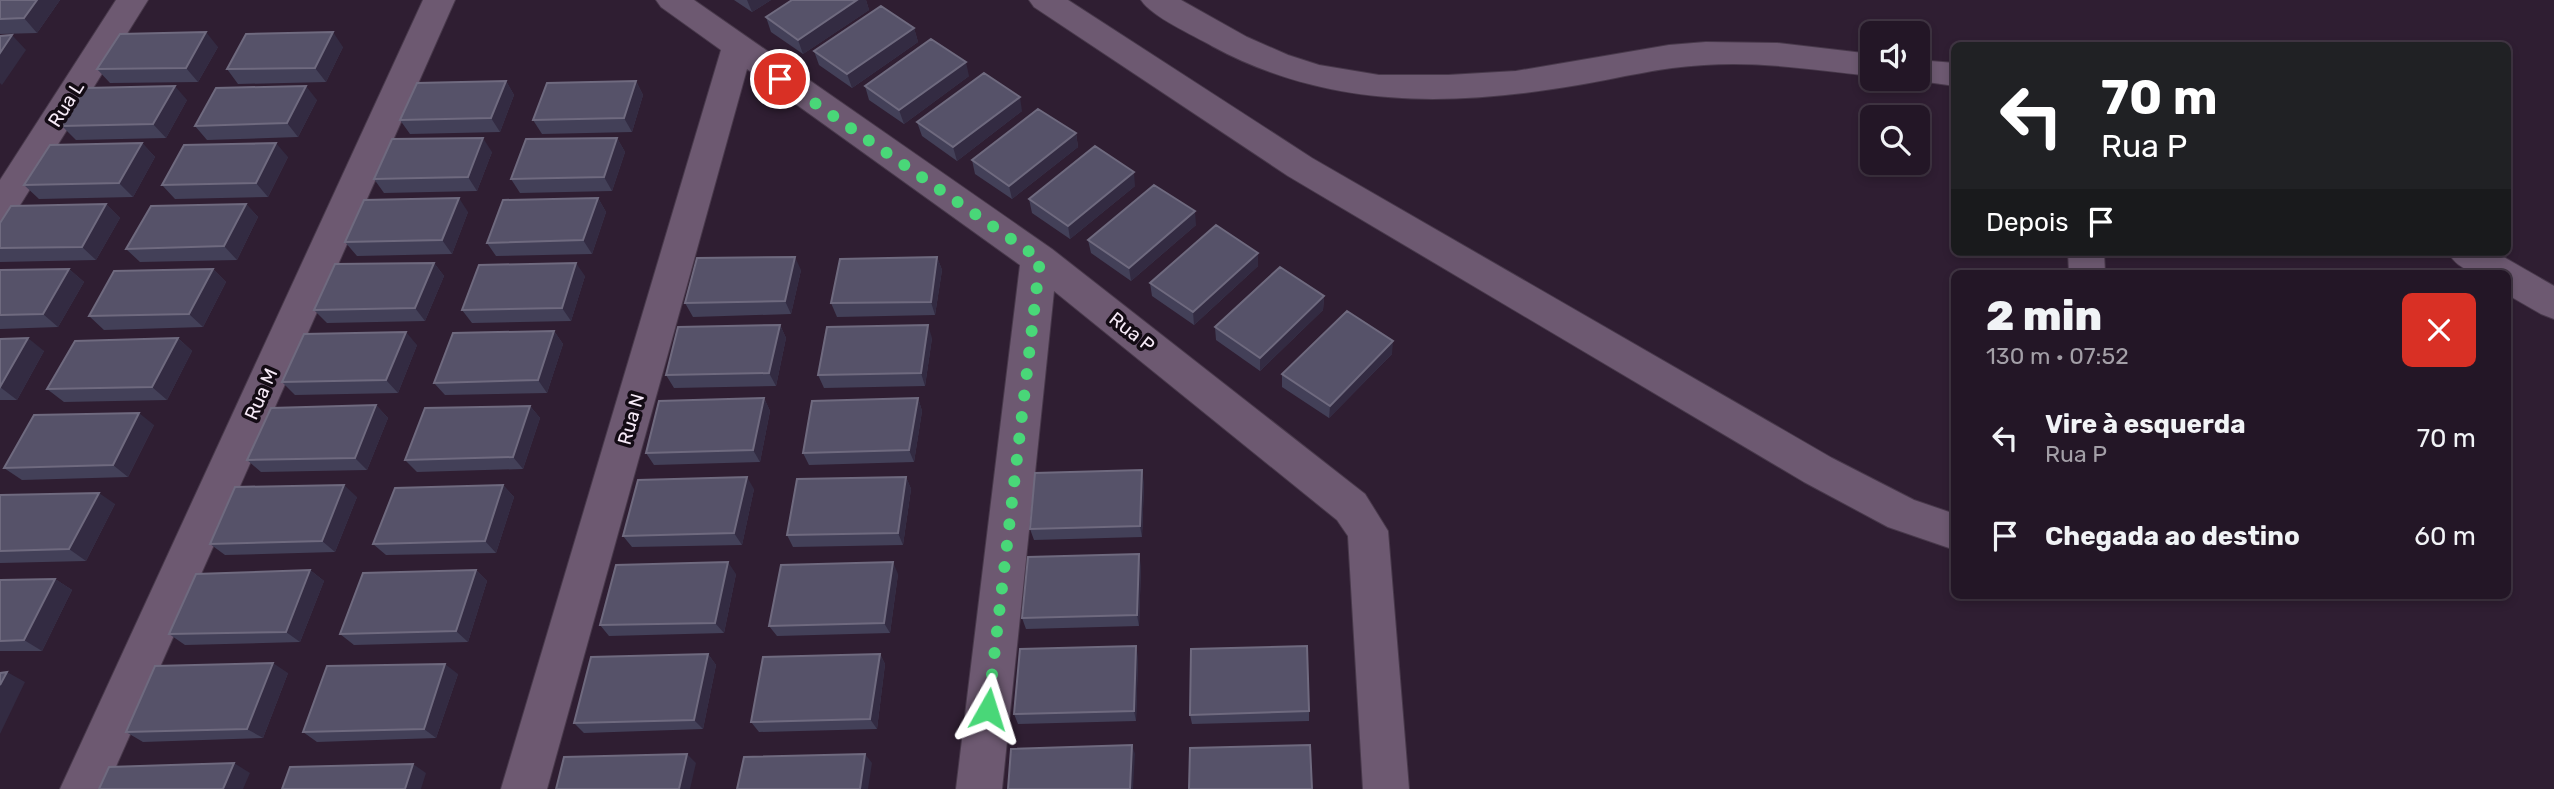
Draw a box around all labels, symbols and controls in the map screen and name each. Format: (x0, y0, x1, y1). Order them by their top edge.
map controls (1860, 21, 1930, 175)
button: sound (1860, 21, 1930, 91)
pin (750, 49, 810, 109)
icon: arrive (761, 60, 799, 98)
text: 70 m (2101, 68, 2218, 126)
icon: left (1986, 70, 2077, 161)
street label: Rua L (43, 77, 89, 131)
button: search (1860, 105, 1930, 175)
text: Rua P (2101, 127, 2187, 165)
icon: arrive (2082, 203, 2120, 241)
text: Depois (1986, 207, 2068, 238)
text: 2 min (1986, 291, 2102, 341)
button: close (2402, 293, 2476, 367)
street label: Rua P (1105, 307, 1159, 357)
text: 130 m · 07:52 (1986, 342, 2129, 370)
street label: Rua M (239, 365, 283, 423)
street label: Rua N (613, 391, 649, 447)
text: Vire à esquerda (2045, 409, 2246, 440)
icon: left (1986, 419, 2024, 457)
text: 70 m (2417, 423, 2476, 454)
text: Rua P (2045, 440, 2107, 468)
icon: arrive (1986, 517, 2024, 555)
text: Chegada ao destino (2045, 521, 2300, 552)
text: 60 m (2414, 521, 2476, 552)
position arrow (951, 672, 1025, 746)

